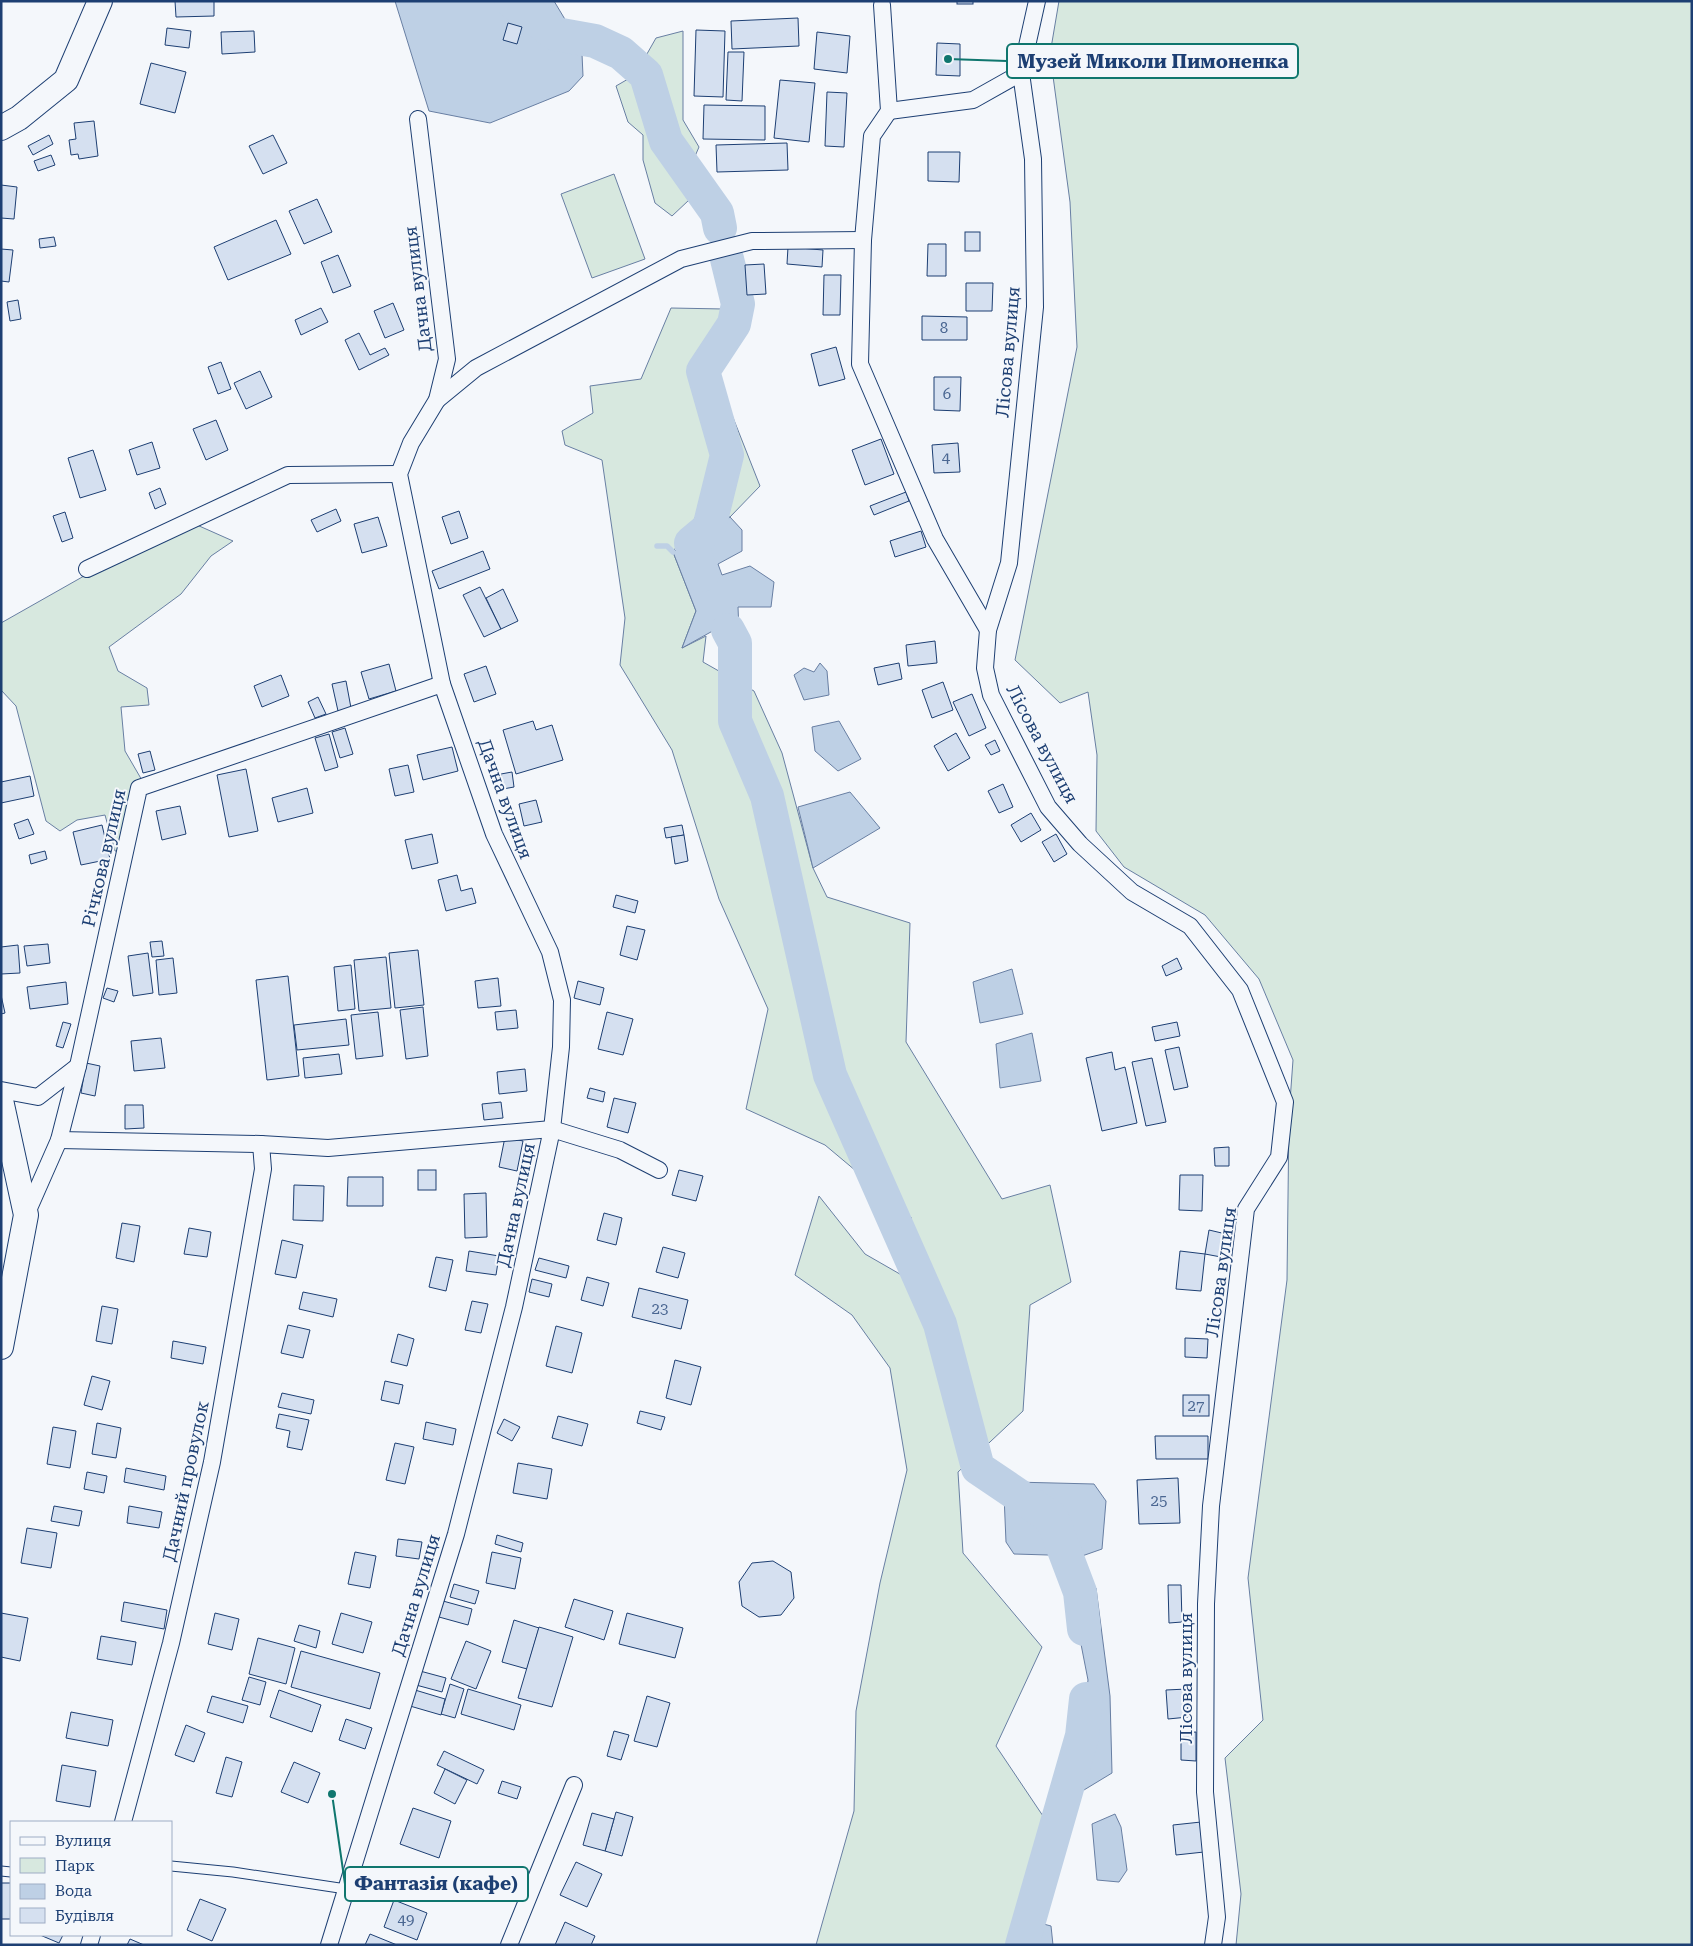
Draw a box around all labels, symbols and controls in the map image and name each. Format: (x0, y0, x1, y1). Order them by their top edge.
callout: Музей Миколи Пимоненка (1007, 44, 1298, 78)
text: Музей Миколи Пимоненка (1017, 50, 1289, 73)
street label: Дачна вулиця (399, 225, 436, 353)
street label: Лісова вулиця (991, 286, 1024, 418)
house number: 8 (940, 319, 948, 337)
house number: 6 (943, 385, 951, 403)
house number: 4 (942, 449, 951, 467)
street label: Лісова вулиця (1002, 681, 1083, 807)
street label: Дачна вулиця (474, 736, 537, 862)
street label: Річкова вулиця (77, 787, 130, 929)
street label: Дачна вулиця (492, 1141, 539, 1269)
street label: Лісова вулиця (1201, 1205, 1240, 1338)
house number: 23 (652, 1300, 668, 1318)
house number: 27 (1188, 1397, 1204, 1415)
street label: Дачний провулок (158, 1399, 213, 1563)
house number: 25 (1151, 1492, 1167, 1510)
street label: Дачна вулиця (387, 1531, 444, 1658)
street label: Лісова вулиця (1175, 1612, 1196, 1744)
legend (10, 1821, 172, 1936)
text: Вулиця (55, 1832, 111, 1850)
text: Парк (55, 1857, 95, 1875)
callout: Фантазія (кафе) (345, 1867, 528, 1901)
text: Фантазія (кафе) (354, 1872, 518, 1895)
text: Вода (55, 1882, 92, 1900)
text: Будівля (55, 1907, 114, 1925)
house number: 49 (398, 1911, 414, 1929)

